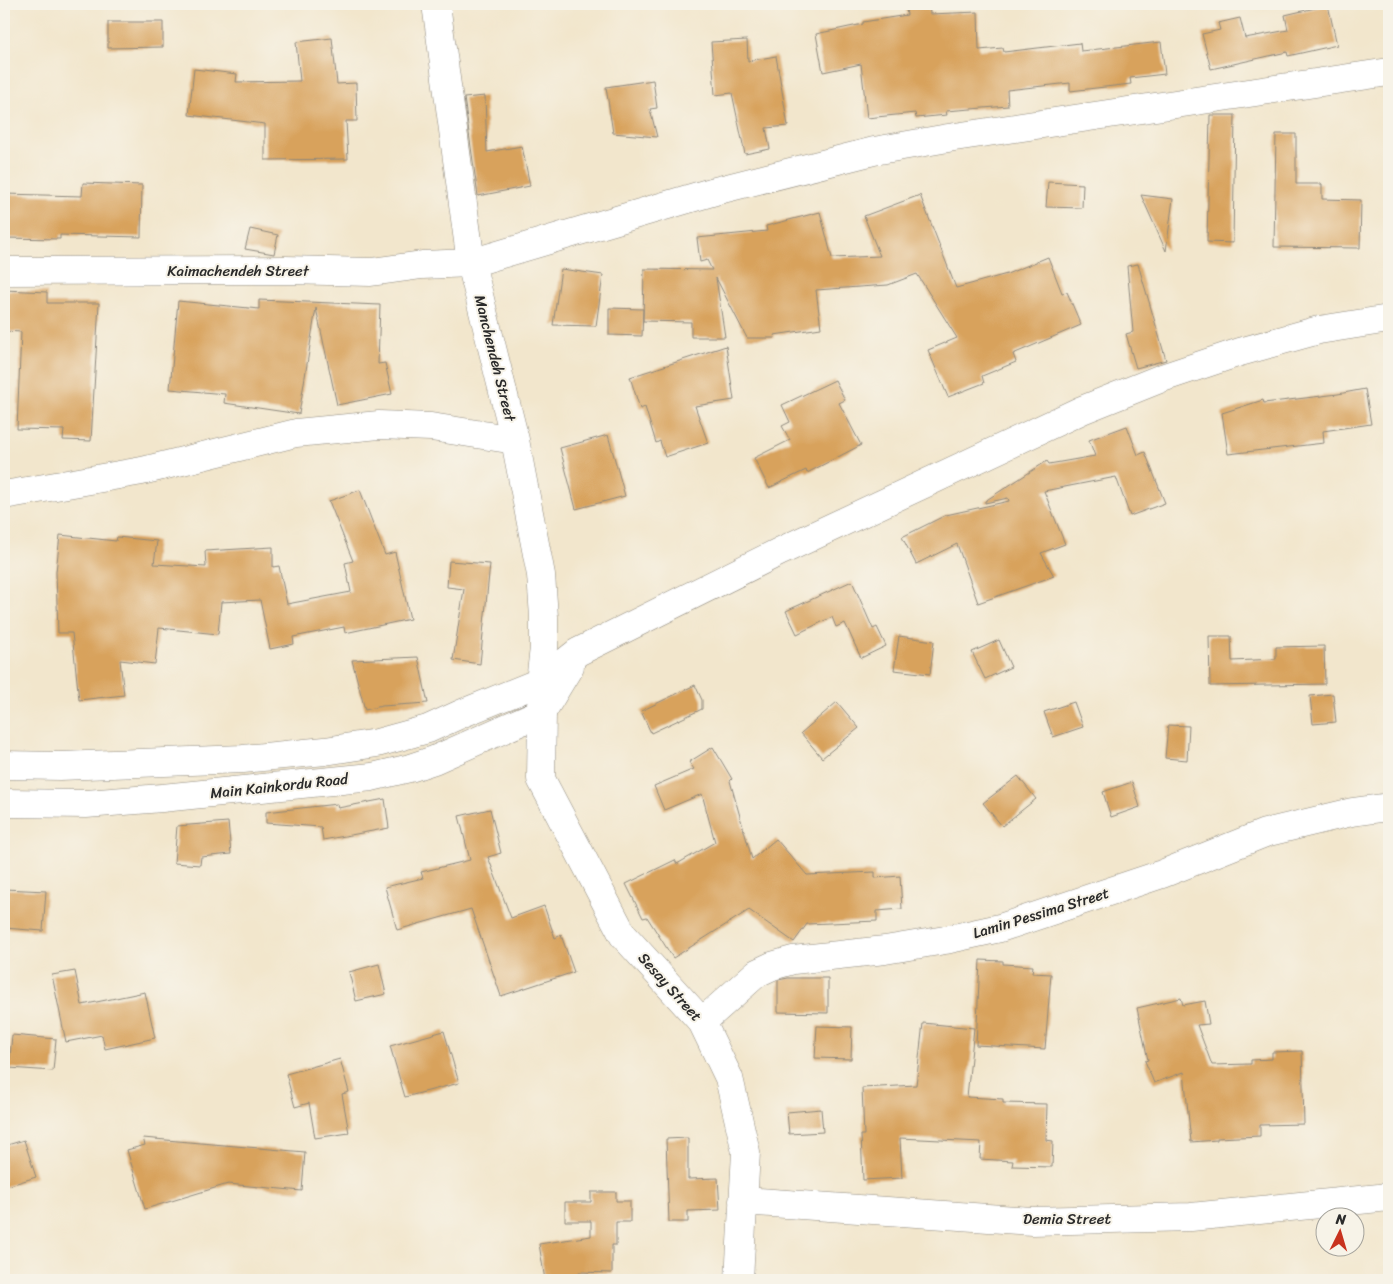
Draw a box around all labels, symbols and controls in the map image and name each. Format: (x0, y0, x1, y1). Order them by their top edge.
street label: Kaimachendeh Street (167, 258, 310, 284)
street label: Manchendeh Street (467, 292, 524, 425)
street label: Main Kainkordu Road (209, 766, 350, 806)
street label: Lamin Pessima Street (970, 880, 1113, 946)
street label: Sesay Street (631, 946, 709, 1028)
street label: Demia Street (1023, 1206, 1111, 1232)
north arrow (1316, 1206, 1366, 1256)
text: N (1334, 1207, 1347, 1232)

